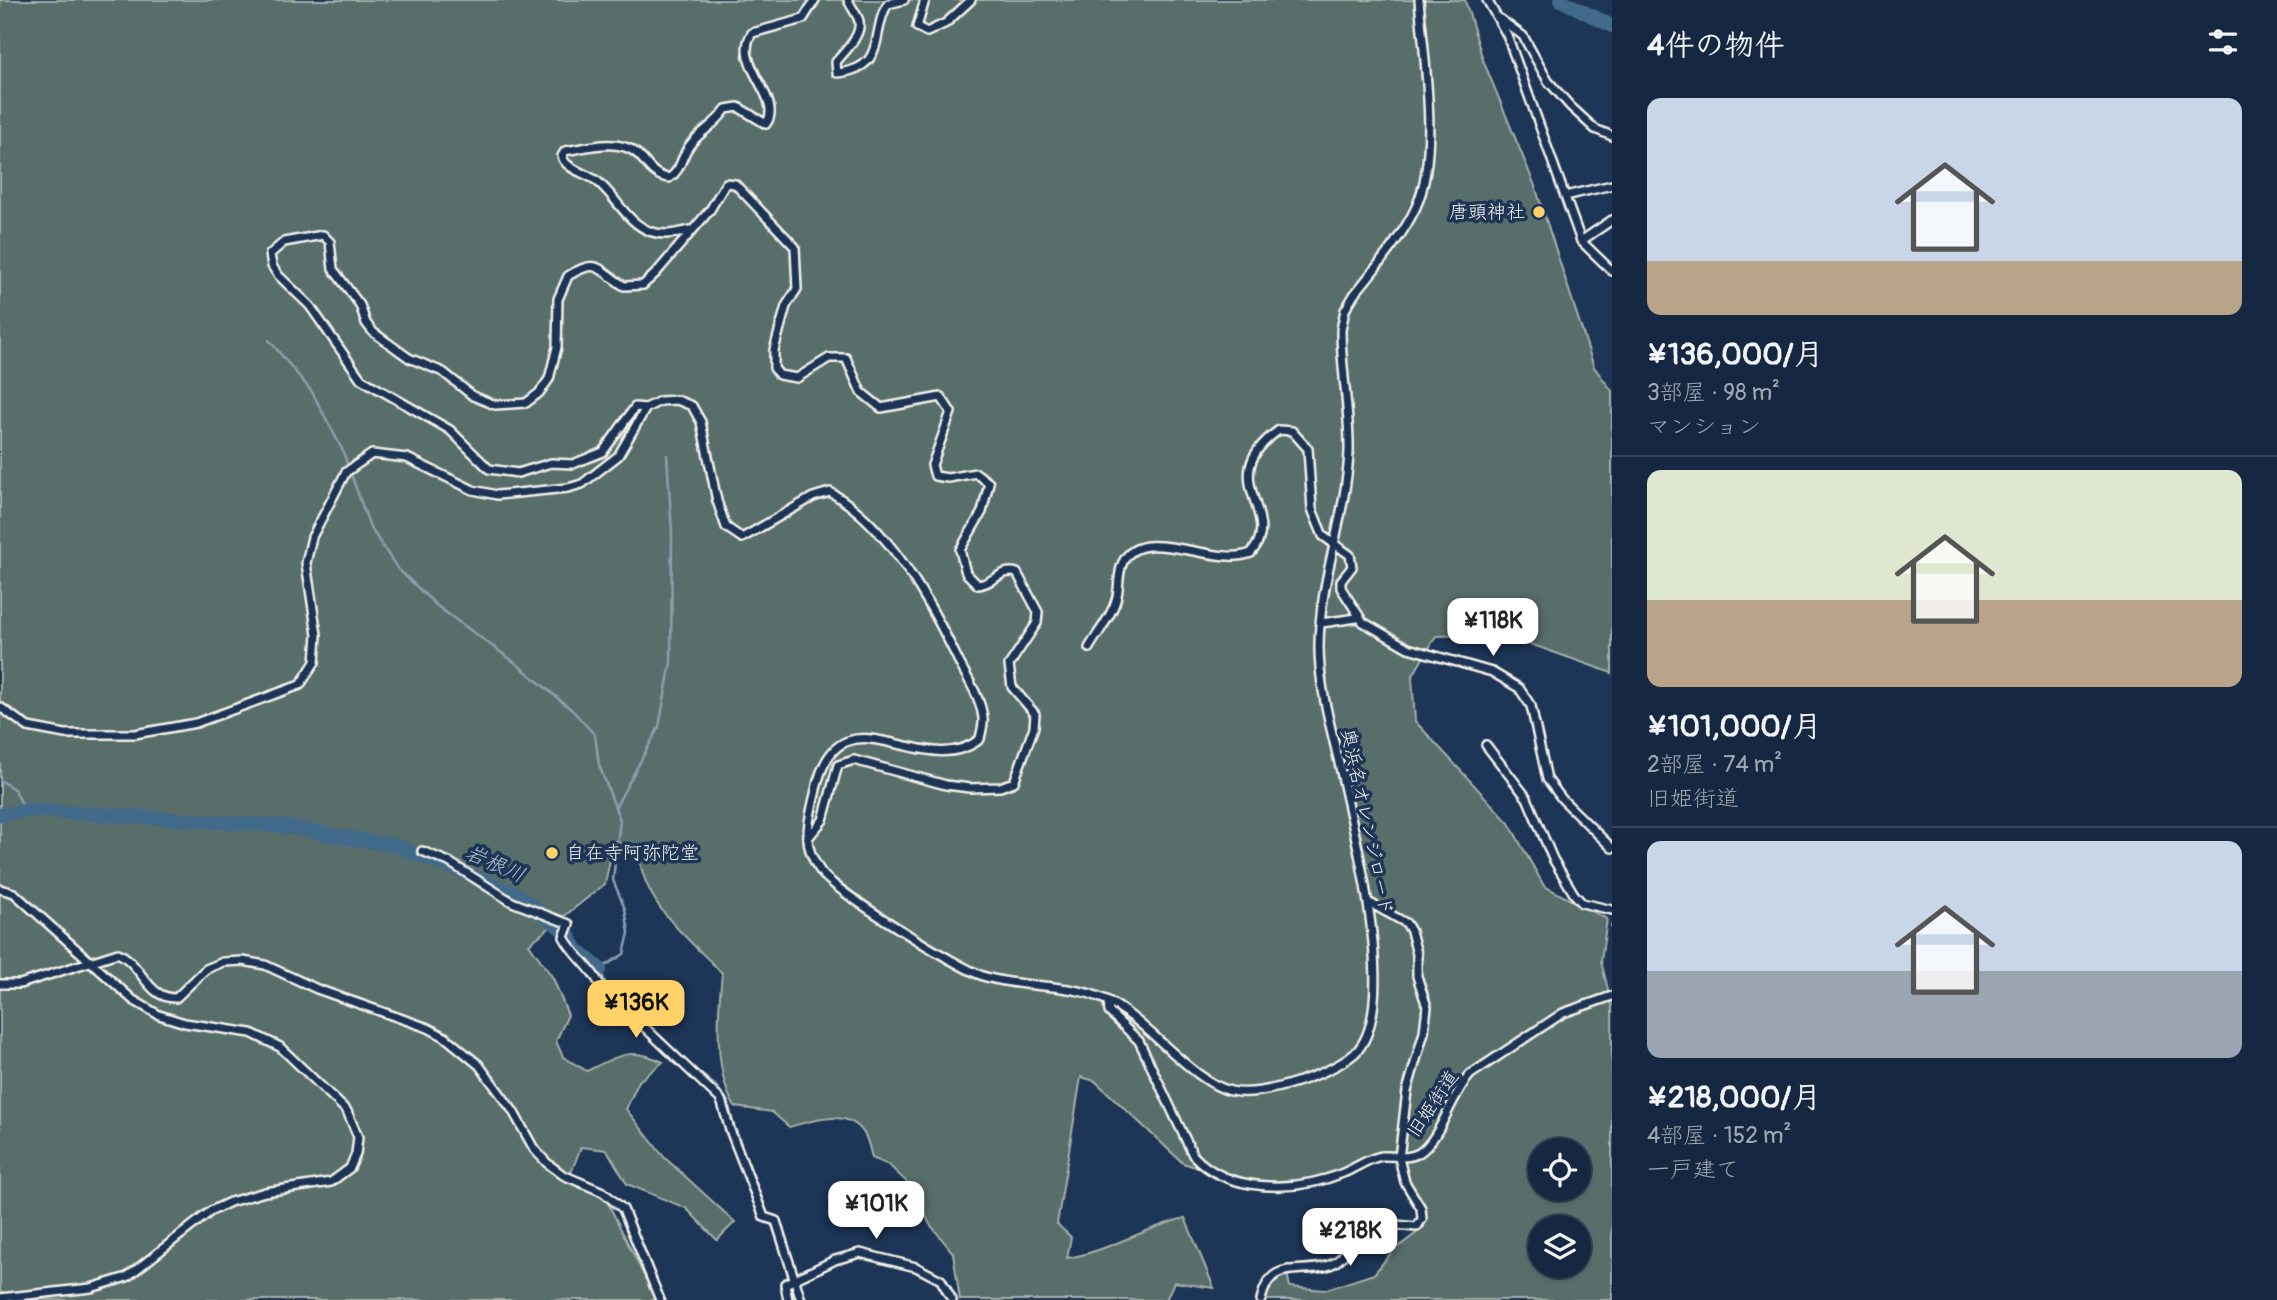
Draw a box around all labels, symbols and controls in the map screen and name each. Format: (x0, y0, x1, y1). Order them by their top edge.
icon: filters (2204, 23, 2242, 61)
text: 4件の物件 (1647, 27, 1784, 64)
icon: home (1882, 144, 2008, 270)
place label: 唐頭神社 (1449, 200, 1525, 224)
marker: 唐頭神社 (1531, 204, 1547, 220)
text: ¥136,000/月 (1647, 336, 1824, 373)
text: 3部屋 · 98 m² (1647, 378, 1780, 407)
text: マンション (1647, 412, 1761, 441)
icon: home (1882, 516, 2008, 642)
pin: ¥118K (1444, 598, 1542, 658)
text: ¥118K (1463, 606, 1523, 635)
text: ¥101,000/月 (1647, 708, 1822, 745)
street label: 奥浜名オレンジロード (1336, 727, 1398, 917)
text: 2部屋 · 74 m² (1647, 750, 1782, 779)
text: 旧姫街道 (1647, 784, 1739, 813)
water label: 岩根川 (461, 839, 529, 889)
place label: 自在寺阿弥陀堂 (566, 841, 699, 865)
marker: 自在寺阿弥陀堂 (544, 845, 560, 861)
icon: home (1882, 887, 2008, 1013)
pin: ¥136K (587, 981, 685, 1040)
text: ¥136K (603, 988, 669, 1017)
street label: 旧姫街道 (1402, 1066, 1464, 1142)
text: ¥218,000/月 (1647, 1079, 1821, 1116)
text: 4部屋 · 152 m² (1647, 1121, 1791, 1150)
map controls (1528, 1138, 1591, 1278)
button: locate (1528, 1138, 1591, 1201)
text: 一戸建て (1647, 1155, 1739, 1184)
pin: ¥101K (827, 1182, 925, 1241)
text: ¥101K (844, 1189, 908, 1218)
pin: ¥218K (1301, 1208, 1399, 1268)
button: layers (1528, 1215, 1591, 1278)
text: ¥218K (1318, 1216, 1382, 1245)

